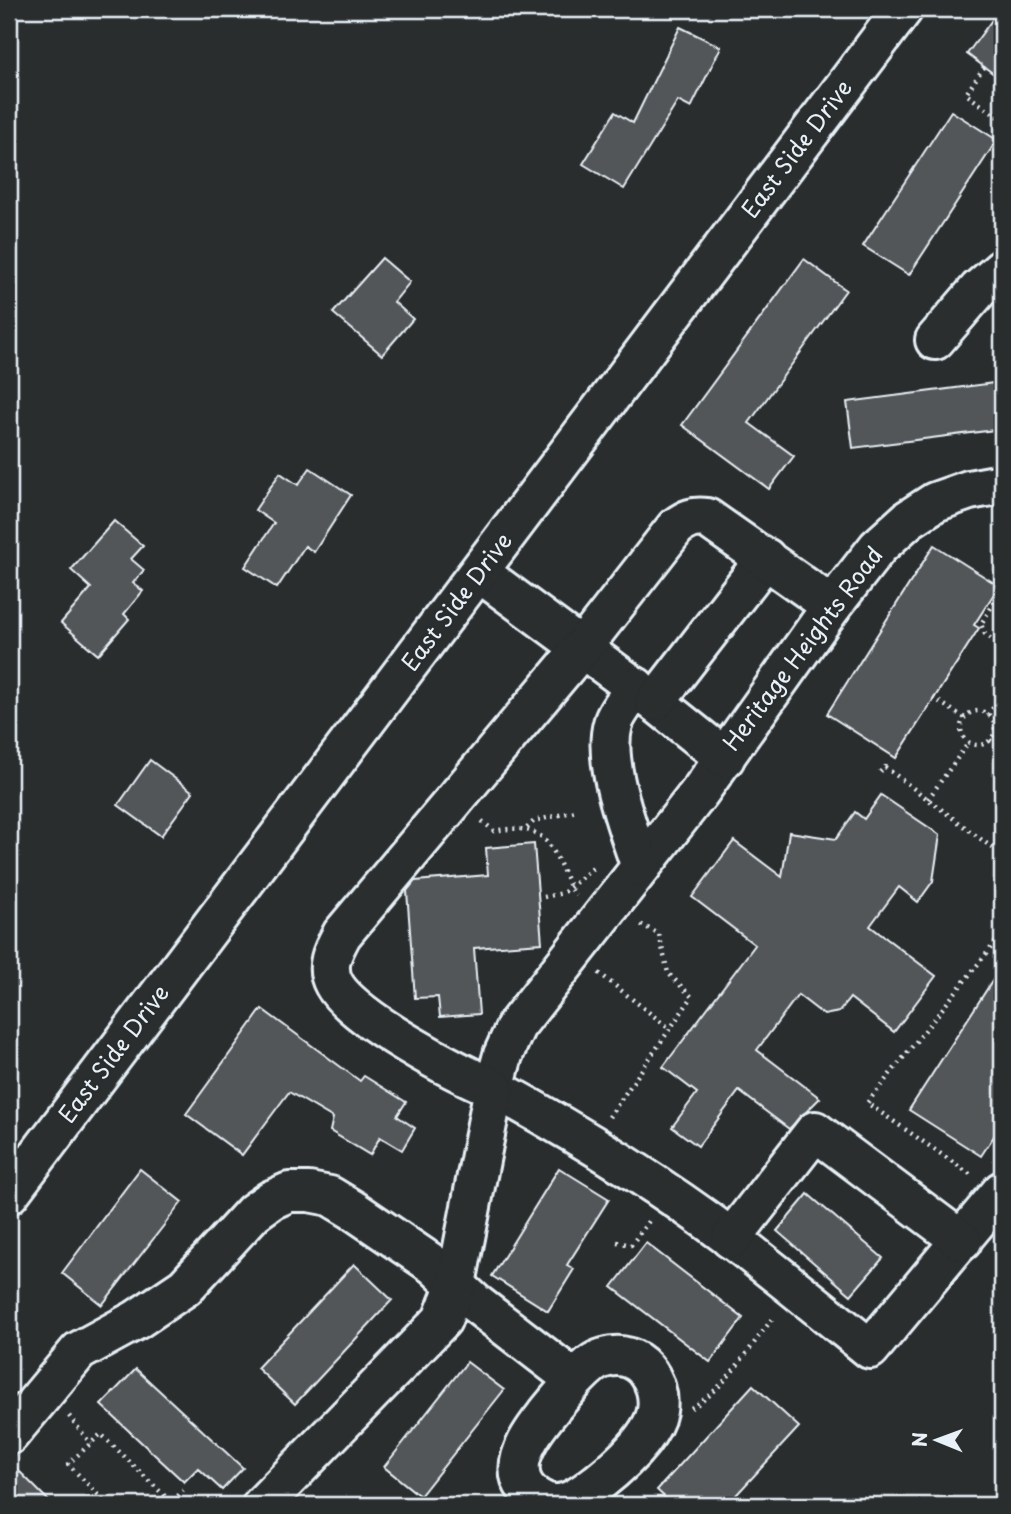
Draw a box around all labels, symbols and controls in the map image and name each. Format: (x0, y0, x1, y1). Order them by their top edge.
street label: East Side Drive (732, 71, 860, 225)
street label: East Side Drive (392, 524, 520, 678)
street label: Heritage Heights Road (713, 539, 890, 758)
street label: East Side Drive (49, 976, 177, 1130)
north arrow (902, 1406, 972, 1476)
text: N (905, 1432, 933, 1447)

